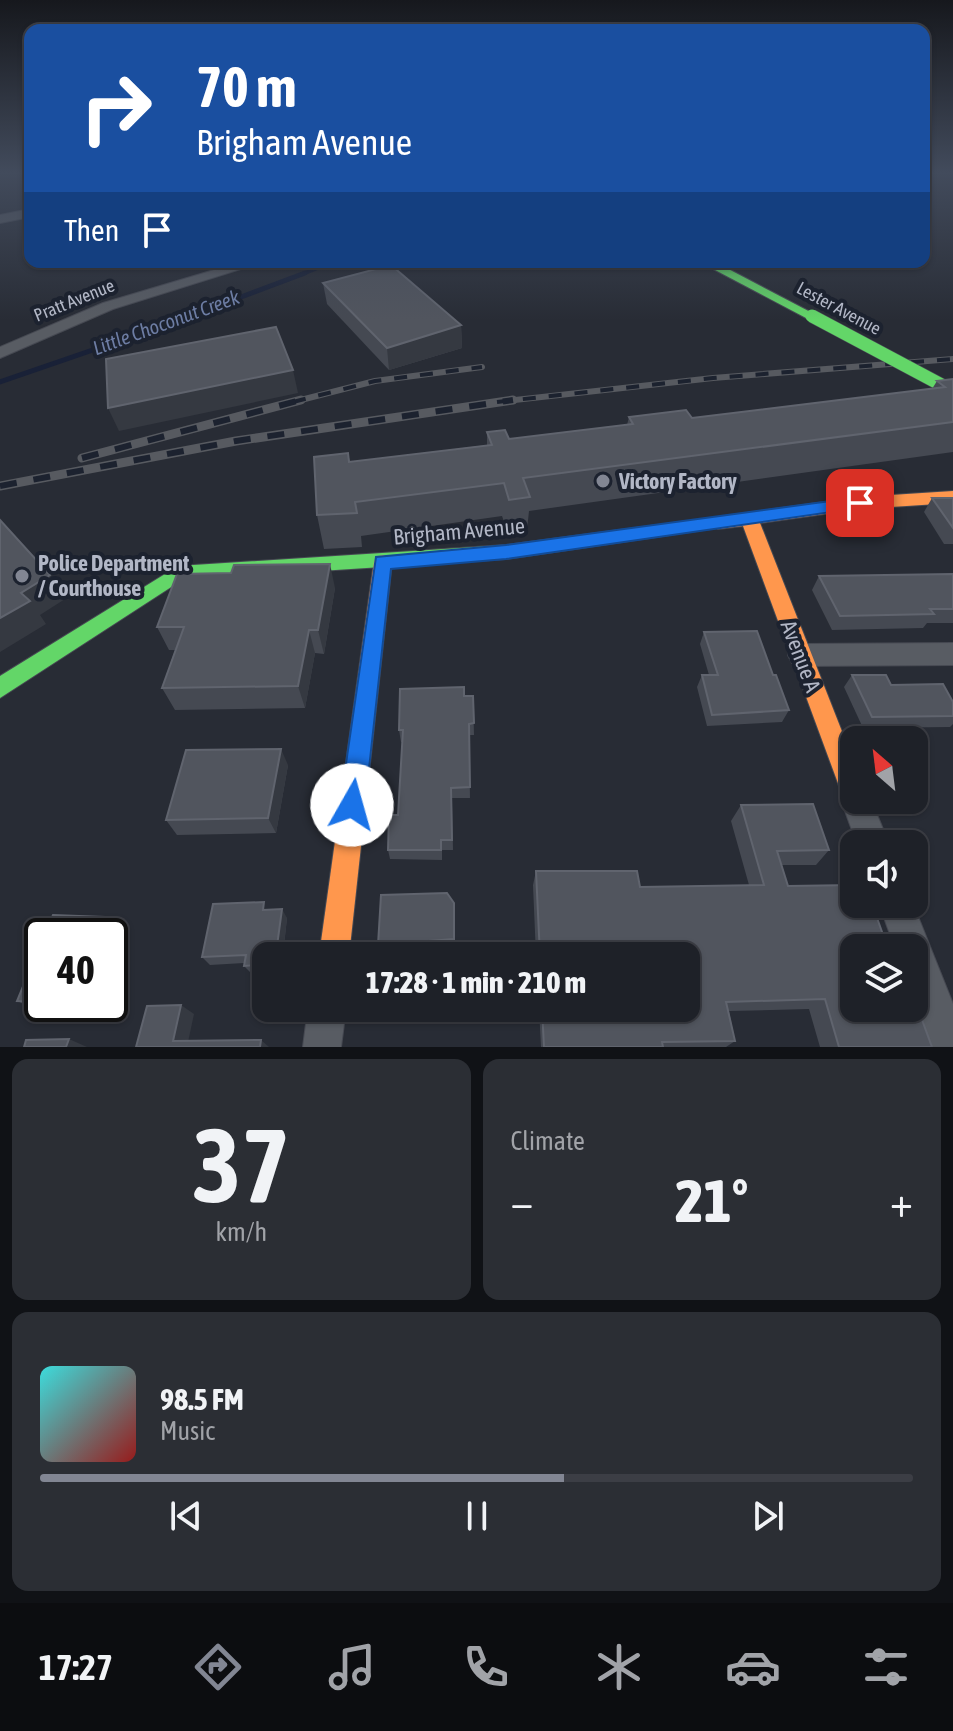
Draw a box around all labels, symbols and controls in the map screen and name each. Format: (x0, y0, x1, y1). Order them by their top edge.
text: 70 m (196, 55, 297, 119)
icon: right (64, 56, 168, 160)
text: Brigham Avenue (196, 121, 412, 163)
icon: arrive (135, 208, 179, 252)
text: Then (64, 213, 119, 247)
street label: Pratt Avenue (31, 274, 117, 326)
street label: Lester Avenue (793, 277, 885, 339)
water label: Little Choconut Creek (90, 285, 243, 359)
place label: Victory Factory (618, 468, 737, 494)
pin (826, 469, 894, 537)
marker: Victory Factory (594, 472, 612, 490)
icon: arrive (838, 481, 882, 525)
street label: Brigham Avenue (392, 512, 526, 550)
place label: Police Department / Courthouse (38, 550, 190, 601)
marker: Police Department / Courthouse (13, 567, 31, 585)
street label: Avenue A (775, 616, 827, 696)
north arrow (840, 726, 928, 814)
map controls (840, 726, 928, 1022)
position arrow (310, 763, 394, 847)
button: sound (840, 830, 928, 918)
speed limit sign: 40 (24, 918, 128, 1022)
button: layers (840, 934, 928, 1022)
text: 17:28 · 1 min · 210 m (366, 965, 586, 999)
text: 37 (192, 1105, 290, 1224)
text: Climate (511, 1126, 585, 1156)
text: 21° (675, 1166, 748, 1235)
text: − (511, 1176, 533, 1226)
text: + (890, 1176, 913, 1226)
text: km/h (215, 1217, 267, 1247)
text: 98.5 FM (160, 1382, 244, 1416)
text: Music (160, 1416, 215, 1446)
icon: previous (164, 1494, 208, 1538)
icon: pause (455, 1494, 499, 1538)
icon: next (746, 1494, 790, 1538)
icon: directions (190, 1639, 246, 1695)
icon: music (324, 1639, 380, 1695)
icon: phone (458, 1639, 514, 1695)
icon: climate (591, 1639, 647, 1695)
icon: car (725, 1639, 781, 1695)
icon: filters (858, 1639, 914, 1695)
text: 17:27 (39, 1646, 113, 1688)

